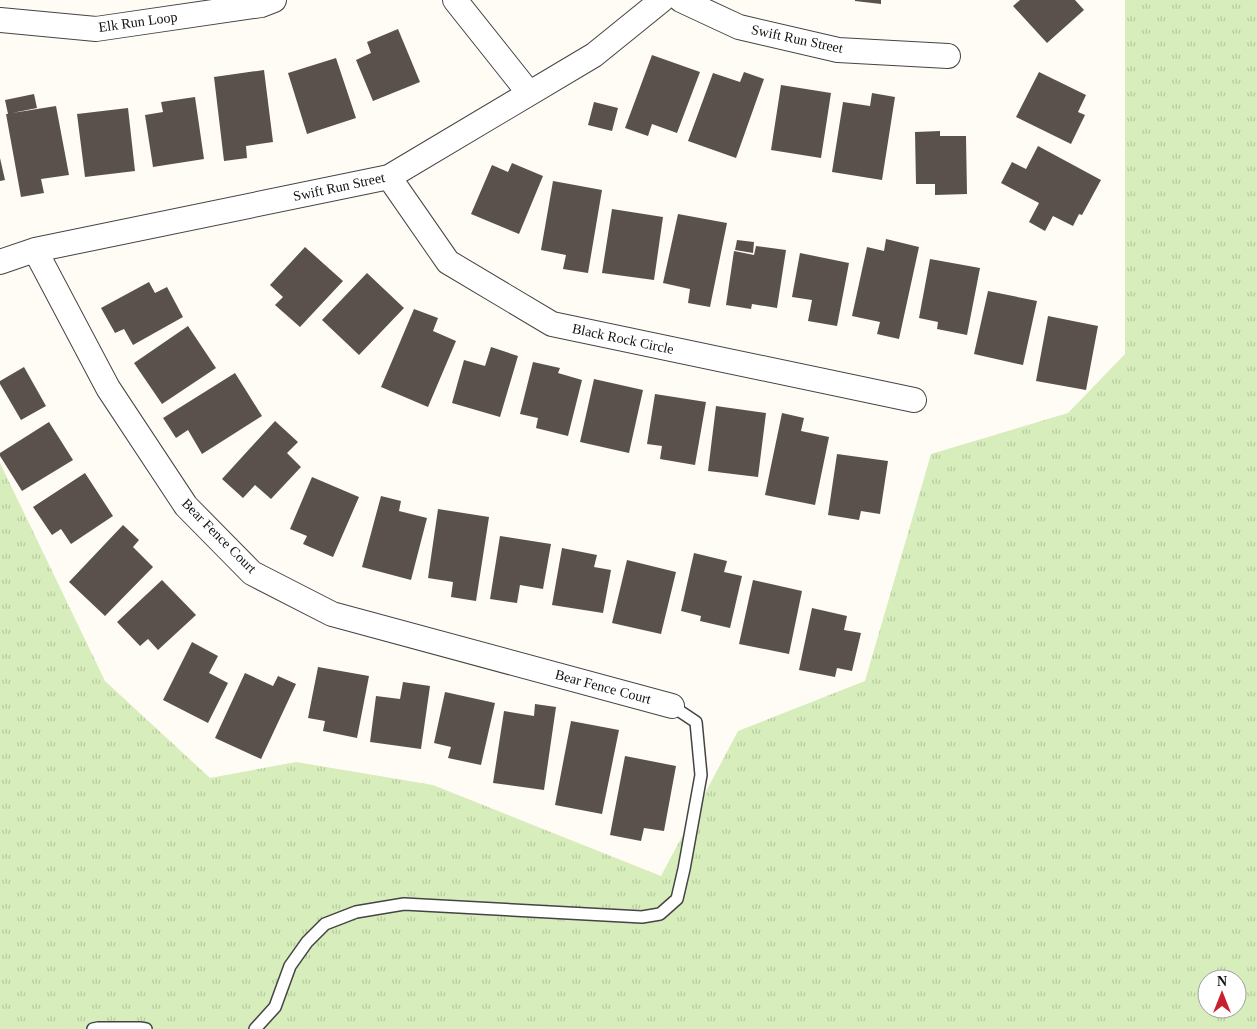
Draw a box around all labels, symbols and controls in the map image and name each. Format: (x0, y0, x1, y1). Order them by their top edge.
street label: Elk Run Loop (98, 9, 178, 35)
street label: Swift Run Street (750, 22, 844, 56)
street label: Swift Run Street (292, 170, 386, 204)
street label: Black Rock Circle (571, 321, 675, 357)
street label: Bear Fence Court (179, 496, 259, 576)
street label: Bear Fence Court (553, 667, 653, 707)
north arrow (1197, 969, 1247, 1019)
text: N (1217, 974, 1227, 989)

